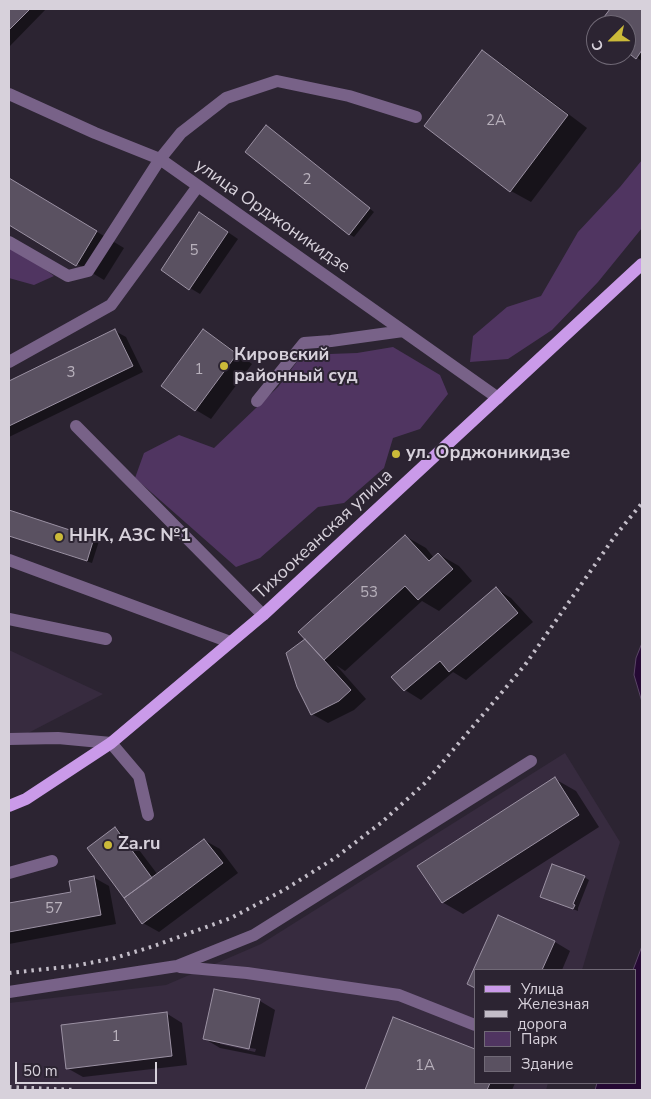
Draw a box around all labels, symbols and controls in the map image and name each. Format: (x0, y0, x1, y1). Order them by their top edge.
north arrow (586, 15, 636, 65)
text: С (587, 38, 608, 54)
house number: 2А (486, 112, 506, 130)
street label: улица Орджоникидзе (190, 155, 354, 279)
house number: 2 (303, 171, 311, 189)
house number: 5 (190, 242, 198, 260)
place label: Кировский районный суд (234, 345, 358, 388)
marker: Кировский районный суд (218, 360, 230, 372)
house number: 1 (195, 361, 203, 379)
house number: 3 (67, 364, 75, 382)
place label: ул. Орджоникидзе (406, 443, 570, 465)
marker: ул. Орджоникидзе (390, 448, 402, 460)
street label: Тихоокеанская улица (250, 465, 398, 605)
place label: ННК, АЗС №1 (69, 526, 191, 548)
marker: ННК, АЗС №1 (53, 531, 65, 543)
house number: 53 (360, 584, 378, 602)
place label: Za.ru (118, 834, 160, 856)
marker: Za.ru (102, 839, 114, 851)
house number: 57 (45, 900, 63, 918)
legend (473, 969, 636, 1084)
text: Улица (521, 979, 564, 999)
text: Железная дорога (518, 994, 589, 1034)
house number: 1 (112, 1028, 120, 1046)
text: Парк (521, 1029, 557, 1049)
scale bar (18, 1052, 160, 1084)
text: Здание (521, 1054, 573, 1074)
house number: 1А (415, 1057, 435, 1075)
text: 50 m (23, 1061, 58, 1081)

